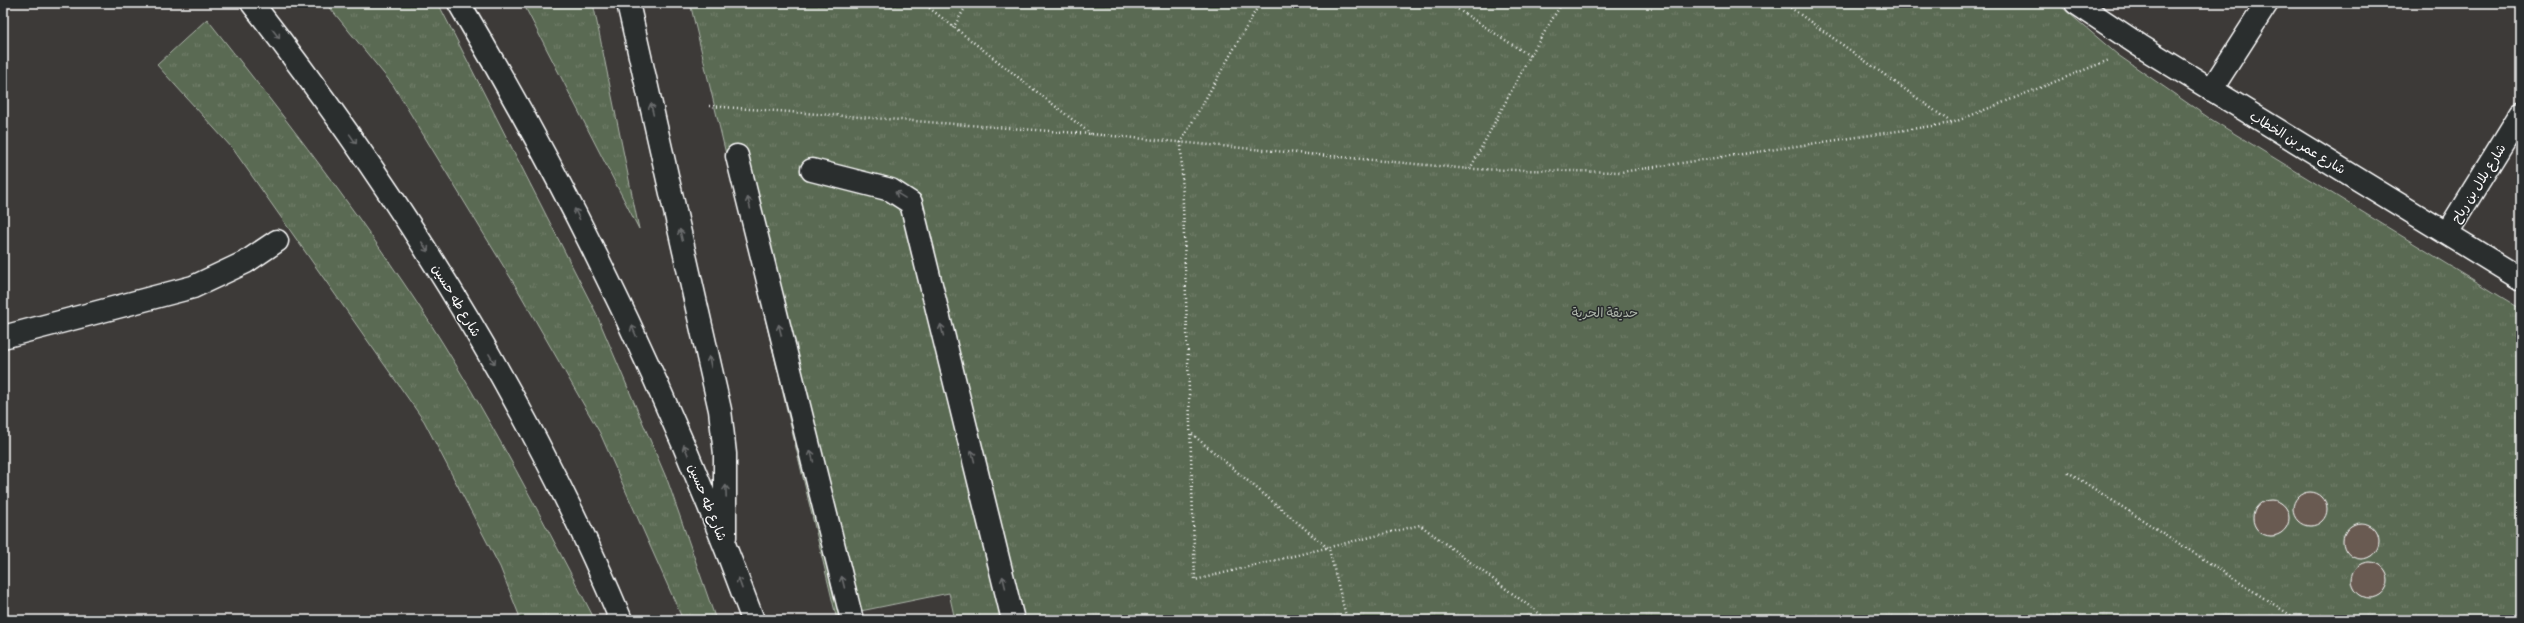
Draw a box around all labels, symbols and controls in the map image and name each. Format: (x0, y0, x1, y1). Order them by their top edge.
one-way arrow (272, 28, 280, 39)
one-way arrow (648, 102, 656, 115)
street label: شارع عمر بن الخطاب (2245, 108, 2348, 180)
one-way arrow (349, 133, 357, 144)
street label: شارع بلال بن رباح (2448, 141, 2512, 228)
one-way arrow (894, 191, 906, 199)
one-way arrow (745, 197, 753, 210)
one-way arrow (573, 208, 580, 220)
one-way arrow (677, 229, 685, 242)
one-way arrow (421, 241, 429, 252)
street label: شارع طه حسين (426, 261, 484, 341)
park label: حديقة الحرية (1572, 305, 1638, 324)
one-way arrow (938, 323, 945, 336)
one-way arrow (776, 324, 784, 337)
one-way arrow (630, 325, 637, 337)
one-way arrow (488, 353, 496, 365)
one-way arrow (705, 356, 713, 369)
one-way arrow (682, 444, 690, 456)
one-way arrow (807, 450, 815, 463)
one-way arrow (969, 450, 976, 463)
street label: شارع طه حسين (682, 461, 730, 544)
one-way arrow (723, 485, 730, 498)
one-way arrow (838, 576, 846, 589)
one-way arrow (999, 576, 1007, 589)
one-way arrow (735, 578, 743, 590)

